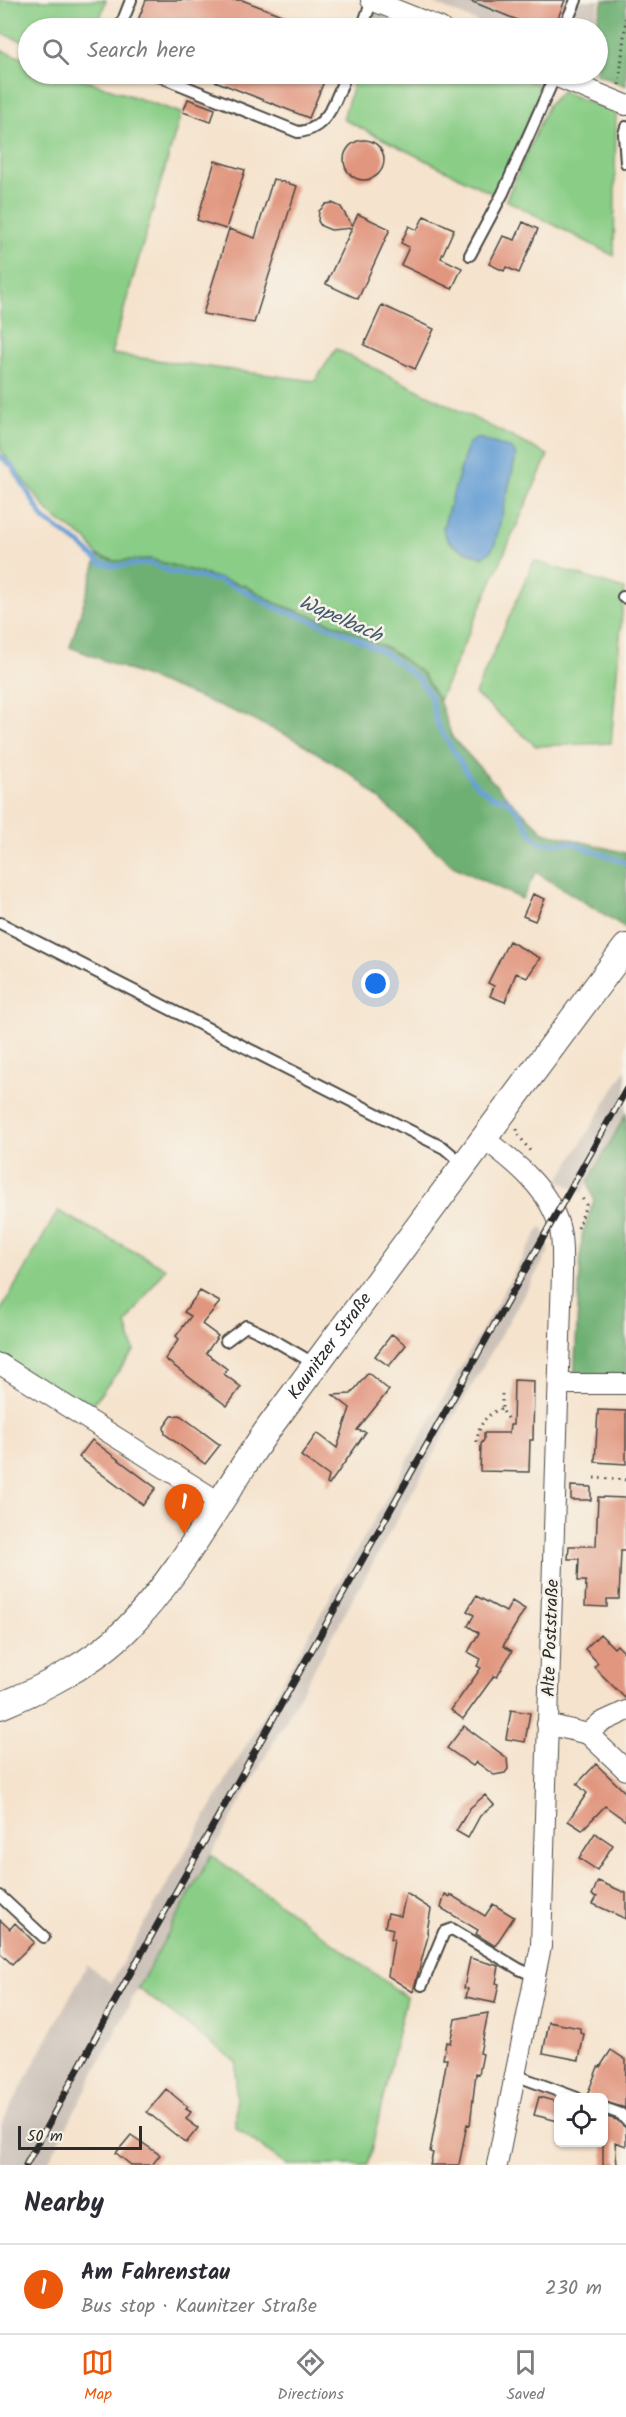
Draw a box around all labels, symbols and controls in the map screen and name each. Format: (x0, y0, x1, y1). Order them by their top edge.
search box (18, 18, 608, 84)
text: Search here (87, 34, 195, 69)
icon: search (39, 35, 72, 68)
water label: Wapelbach (293, 587, 389, 653)
your location (361, 969, 390, 998)
street label: Kaunitzer Straße (281, 1287, 380, 1406)
pin: 1 (164, 1484, 204, 1534)
street label: Alte Poststraße (535, 1579, 568, 1697)
map controls (554, 2093, 608, 2147)
button: locate (554, 2093, 608, 2147)
scale bar (18, 2123, 142, 2150)
text: 50 m (27, 2124, 63, 2149)
text: Nearby (24, 2183, 104, 2225)
text: Am Fahrenstau (81, 2256, 230, 2291)
text: 1 (40, 2273, 47, 2305)
text: 230 m (545, 2273, 602, 2305)
text: Bus stop · Kaunitzer Straße (81, 2291, 317, 2323)
tab: Map (81, 2346, 114, 2407)
tab: Directions (277, 2346, 344, 2407)
tab: Saved (507, 2346, 545, 2407)

